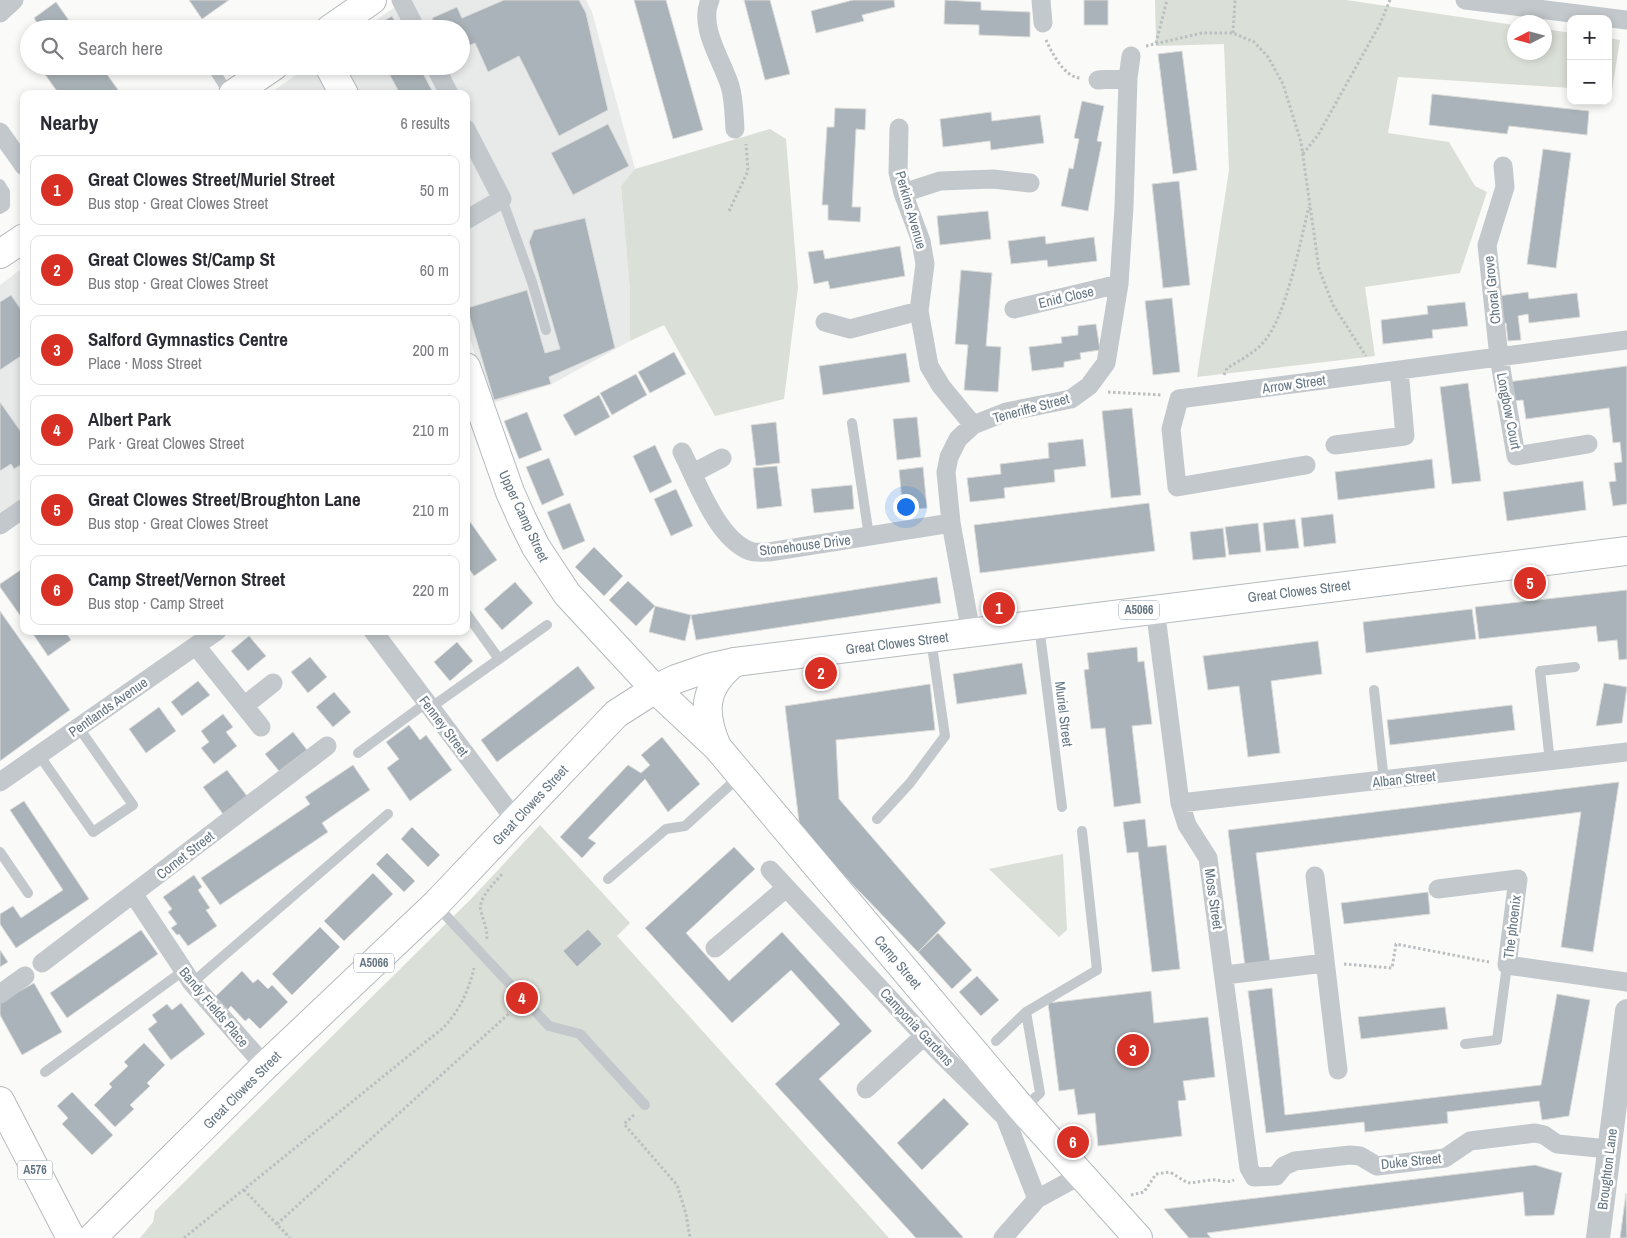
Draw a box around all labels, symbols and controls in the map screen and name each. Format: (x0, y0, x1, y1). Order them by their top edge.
north arrow (1507, 15, 1552, 60)
map controls (1567, 15, 1612, 105)
button: + (1567, 15, 1612, 60)
search box (20, 20, 470, 75)
icon: search (38, 34, 66, 62)
text: Search here (78, 35, 163, 61)
button: − (1567, 60, 1612, 105)
text: Nearby (40, 108, 98, 137)
text: 6 results (400, 112, 450, 134)
text: Great Clowes Street/Muriel Street (88, 166, 335, 192)
street label: Perkins Avenue (891, 169, 931, 251)
text: 1 (53, 179, 61, 201)
text: 50 m (420, 179, 449, 201)
text: Bus stop · Great Clowes Street (88, 192, 268, 214)
text: Great Clowes St/Camp St (88, 246, 275, 272)
street label: Choral Grove (1479, 255, 1505, 325)
text: 2 (53, 259, 61, 281)
text: 60 m (420, 259, 449, 281)
text: Bus stop · Great Clowes Street (88, 272, 268, 294)
street label: Enid Close (1037, 282, 1095, 312)
text: Salford Gymnastics Centre (88, 326, 288, 352)
text: 3 (53, 339, 61, 361)
text: 200 m (413, 339, 449, 361)
text: Place · Moss Street (88, 352, 202, 374)
street label: Arrow Street (1260, 371, 1327, 397)
street label: Longbow Court (1493, 371, 1525, 451)
street label: Teneriffe Street (991, 389, 1071, 427)
text: Albert Park (88, 406, 171, 432)
text: 4 (53, 419, 61, 441)
text: 210 m (413, 419, 449, 441)
text: Park · Great Clowes Street (88, 432, 244, 454)
street label: Upper Camp Street (495, 467, 553, 565)
text: Great Clowes Street/Broughton Lane (88, 486, 361, 512)
your location (893, 494, 919, 520)
text: 5 (53, 499, 61, 521)
text: 210 m (413, 499, 449, 521)
text: Bus stop · Great Clowes Street (88, 512, 268, 534)
street label: Stonehouse Drive (758, 530, 852, 560)
pin: 5 (1514, 564, 1546, 602)
text: Camp Street/Vernon Street (88, 566, 285, 592)
street label: Great Clowes Street (1247, 576, 1351, 606)
text: 6 (53, 579, 61, 601)
text: 220 m (413, 579, 449, 601)
pin: 1 (983, 589, 1015, 627)
text: Bus stop · Camp Street (88, 592, 224, 614)
road number: A5066 (1119, 600, 1159, 620)
street label: Great Clowes Street (845, 628, 949, 658)
pin: 2 (805, 654, 837, 692)
street label: Pentlands Avenue (65, 673, 151, 741)
street label: Muriel Street (1051, 680, 1077, 748)
street label: Fenney Street (415, 692, 473, 760)
street label: Great Clowes Street (488, 761, 572, 849)
street label: Alban Street (1371, 767, 1436, 791)
street label: Cornet Street (153, 827, 217, 883)
street label: Moss Street (1201, 867, 1227, 931)
street label: The phoenix (1499, 894, 1525, 960)
street label: Camp Street (870, 932, 926, 992)
road number: A5066 (354, 954, 394, 972)
street label: Bandy Fields Place (175, 963, 253, 1051)
pin: 4 (506, 979, 538, 1017)
street label: Camponia Gardens (876, 984, 958, 1070)
pin: 3 (1117, 1031, 1149, 1069)
street label: Great Clowes Street (199, 1047, 285, 1133)
pin: 6 (1057, 1123, 1089, 1161)
street label: Broughton Lane (1593, 1127, 1621, 1211)
street label: Duke Street (1380, 1149, 1442, 1173)
road number: A576 (18, 1160, 52, 1180)

